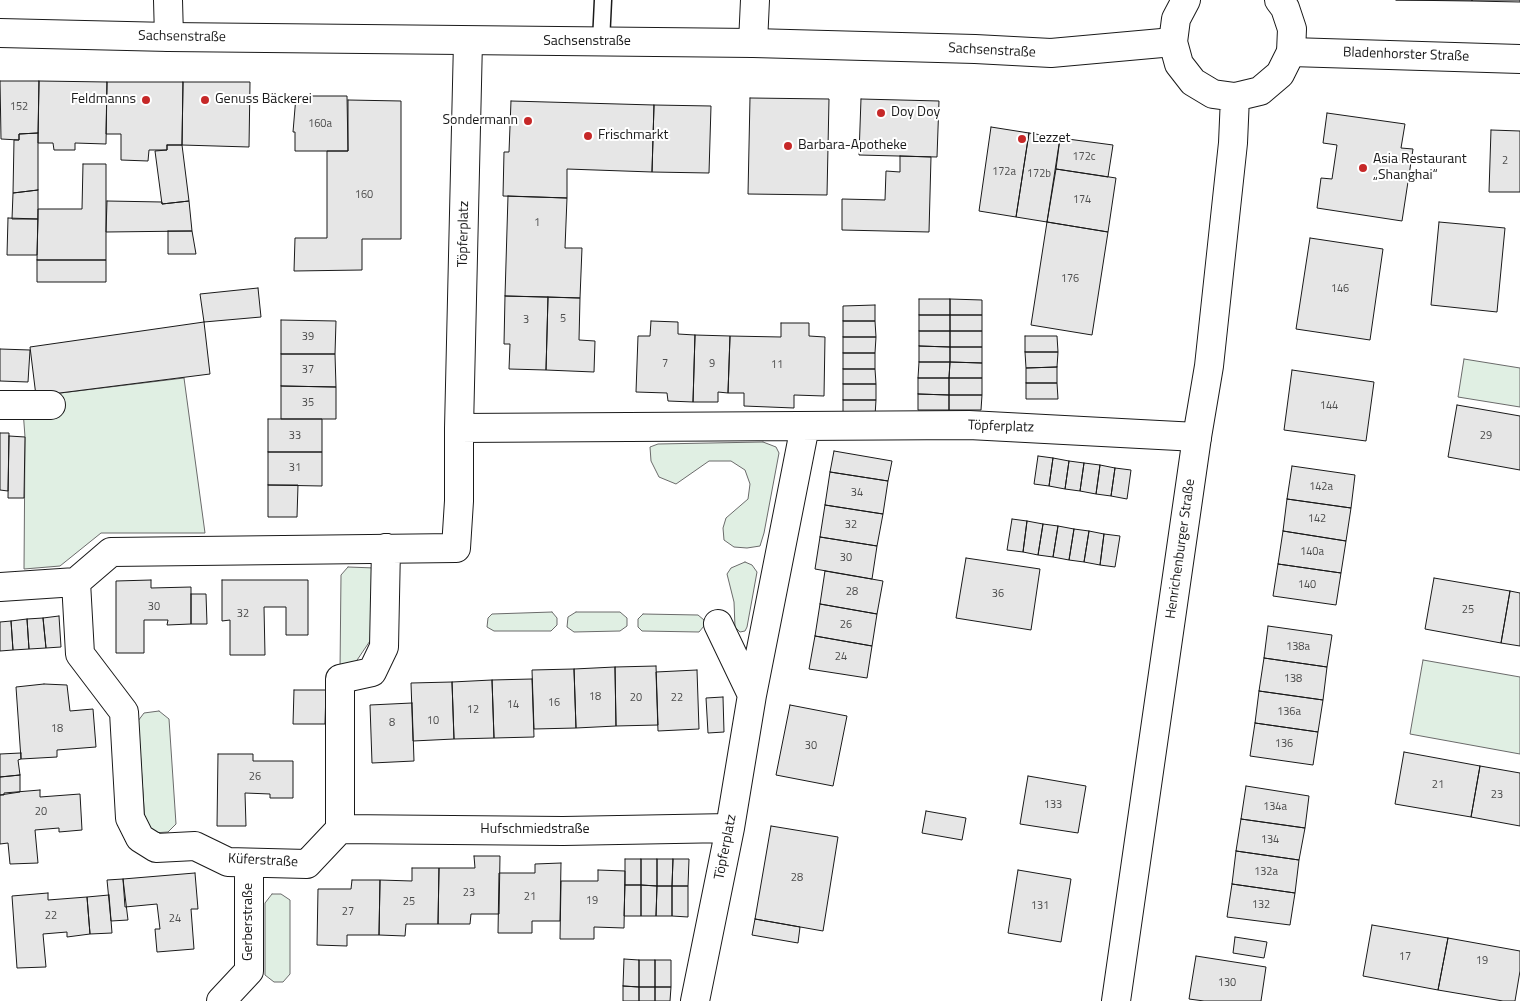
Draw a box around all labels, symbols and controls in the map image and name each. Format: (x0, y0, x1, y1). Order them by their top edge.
street label: Sachsenstraße (138, 28, 226, 46)
street label: Sachsenstraße (543, 34, 631, 50)
street label: Sachsenstraße (948, 40, 1036, 62)
street label: Bladenhorster Straße (1343, 44, 1469, 66)
place label: Feldmanns (71, 92, 136, 108)
place label: Genuss Bäckerei (215, 92, 312, 108)
marker: Feldmanns (140, 94, 152, 106)
marker: Genuss Bäckerei (199, 94, 211, 106)
house number: 152 (10, 100, 28, 114)
place label: Doy Doy (891, 105, 940, 121)
marker: Doy Doy (875, 107, 887, 119)
place label: Sondermann (442, 113, 518, 129)
marker: Sondermann (522, 115, 534, 127)
house number: 160a (308, 117, 332, 131)
place label: Frischmarkt (598, 128, 668, 144)
marker: Frischmarkt (582, 130, 594, 142)
place label: Lezzet (1032, 131, 1070, 147)
marker: Lezzet (1016, 133, 1028, 145)
place label: Barbara-Apotheke (798, 138, 907, 154)
marker: Barbara-Apotheke (782, 140, 794, 152)
house number: 172c (1072, 150, 1096, 164)
place label: Asia Restaurant „Shanghai“ (1373, 152, 1467, 184)
house number: 2 (1502, 154, 1508, 168)
marker: Asia Restaurant „Shanghai“ (1357, 162, 1369, 174)
house number: 172a (992, 165, 1016, 179)
house number: 172b (1027, 167, 1051, 181)
house number: 160 (355, 188, 373, 202)
house number: 174 (1073, 193, 1091, 207)
street label: Töpferplatz (455, 201, 473, 267)
house number: 1 (534, 216, 540, 230)
house number: 176 (1061, 272, 1079, 286)
house number: 146 (1331, 282, 1349, 296)
house number: 5 (560, 312, 566, 326)
house number: 3 (523, 313, 529, 327)
house number: 39 (302, 330, 314, 344)
house number: 7 (662, 357, 668, 371)
house number: 9 (709, 357, 715, 371)
house number: 11 (771, 358, 783, 372)
house number: 37 (302, 363, 314, 377)
house number: 35 (302, 396, 314, 410)
house number: 144 (1320, 399, 1338, 413)
street label: Töpferplatz (968, 417, 1034, 437)
house number: 33 (289, 429, 301, 443)
house number: 29 (1480, 429, 1492, 443)
house number: 31 (289, 461, 301, 475)
street label: Henrichenburger Straße (1163, 478, 1199, 620)
house number: 142a (1309, 480, 1333, 494)
house number: 34 (851, 486, 863, 500)
house number: 142 (1308, 512, 1326, 526)
house number: 32 (845, 518, 857, 532)
house number: 140a (1300, 545, 1324, 559)
house number: 30 (840, 551, 852, 565)
house number: 140 (1298, 578, 1316, 592)
house number: 28 (846, 585, 858, 599)
house number: 36 (992, 587, 1004, 601)
house number: 30 (148, 600, 160, 614)
house number: 25 (1462, 603, 1474, 617)
house number: 32 (237, 607, 249, 621)
house number: 26 (840, 618, 852, 632)
house number: 138a (1286, 640, 1310, 654)
house number: 24 (835, 650, 847, 664)
house number: 138 (1284, 672, 1302, 686)
house number: 18 (589, 690, 601, 704)
house number: 20 (630, 691, 642, 705)
house number: 22 (671, 691, 683, 705)
house number: 16 (548, 696, 560, 710)
house number: 14 (507, 698, 519, 712)
house number: 12 (467, 703, 479, 717)
house number: 136a (1277, 705, 1301, 719)
house number: 10 (427, 714, 439, 728)
house number: 8 (389, 716, 395, 730)
house number: 18 (51, 722, 63, 736)
house number: 136 (1275, 737, 1293, 751)
house number: 30 (805, 739, 817, 753)
house number: 26 (249, 770, 261, 784)
house number: 21 (1432, 778, 1444, 792)
house number: 23 (1491, 788, 1503, 802)
house number: 133 (1044, 798, 1062, 812)
house number: 134a (1263, 800, 1287, 814)
house number: 20 (35, 805, 47, 819)
street label: Töpferplatz (711, 813, 741, 881)
street label: Hufschmiedstraße (480, 822, 590, 838)
house number: 134 (1261, 833, 1279, 847)
street label: Küferstraße (228, 851, 298, 871)
house number: 132a (1254, 865, 1278, 879)
house number: 28 (791, 871, 803, 885)
street label: Gerberstraße (241, 883, 257, 961)
house number: 23 (463, 886, 475, 900)
house number: 21 (524, 890, 536, 904)
house number: 19 (586, 894, 598, 908)
house number: 25 (403, 895, 415, 909)
house number: 132 (1252, 898, 1270, 912)
house number: 131 (1031, 899, 1049, 913)
house number: 27 (342, 905, 354, 919)
house number: 22 (45, 909, 57, 923)
house number: 24 (169, 912, 181, 926)
house number: 17 (1399, 950, 1411, 964)
house number: 19 (1476, 954, 1488, 968)
house number: 130 (1218, 976, 1236, 990)

